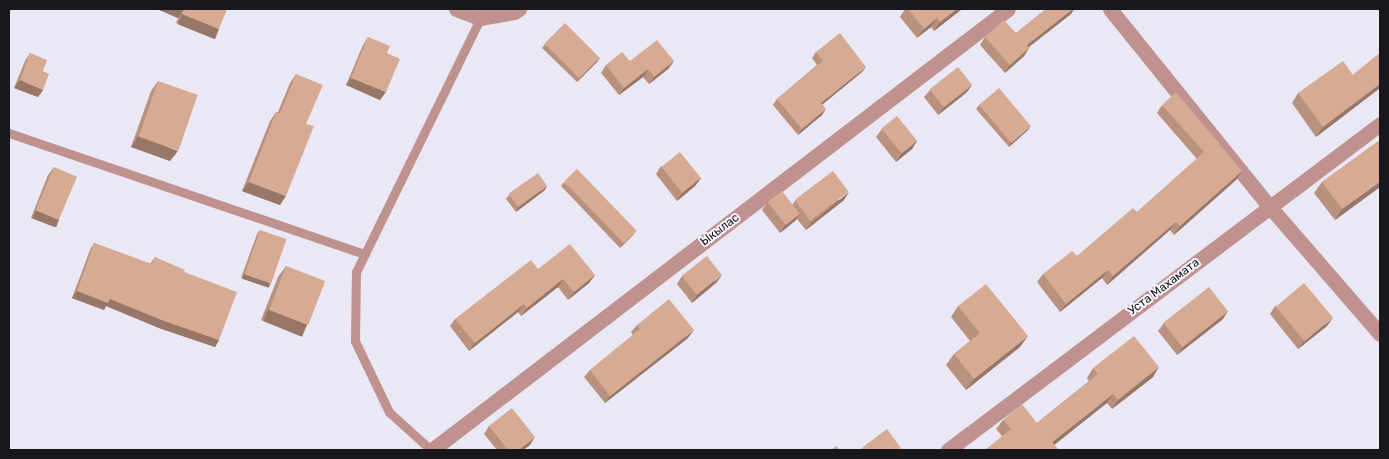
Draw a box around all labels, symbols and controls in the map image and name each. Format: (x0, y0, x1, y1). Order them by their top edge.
street label: Ыкылас (698, 211, 742, 249)
street label: Уста Махамата (1126, 256, 1202, 318)

